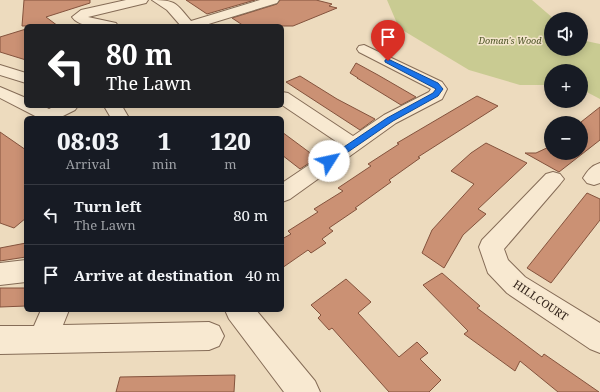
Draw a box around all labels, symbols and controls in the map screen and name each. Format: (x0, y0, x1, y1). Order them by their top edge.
map controls (544, 12, 588, 160)
button: sound (544, 12, 588, 56)
pin (371, 20, 405, 61)
icon: arrive (377, 26, 399, 48)
park label: Doman's Wood (478, 34, 542, 47)
text: 80 m (106, 35, 173, 73)
icon: left (40, 40, 92, 92)
button: + (544, 64, 588, 108)
text: The Lawn (106, 71, 191, 95)
button: − (544, 116, 588, 160)
text: 08:03 (57, 124, 119, 157)
text: 1 (158, 124, 171, 157)
text: 120 (210, 124, 251, 157)
position arrow (308, 140, 350, 182)
text: Arrival (66, 155, 110, 173)
text: min (152, 155, 177, 173)
text: m (224, 155, 237, 173)
text: Turn left (74, 196, 142, 216)
icon: left (40, 204, 62, 226)
text: 80 m (233, 205, 268, 225)
text: The Lawn (74, 216, 136, 234)
icon: arrive (40, 264, 62, 286)
text: Arrive at destination (74, 265, 233, 285)
text: 40 m (245, 265, 280, 285)
street label: HILLCOURT (511, 276, 572, 324)

